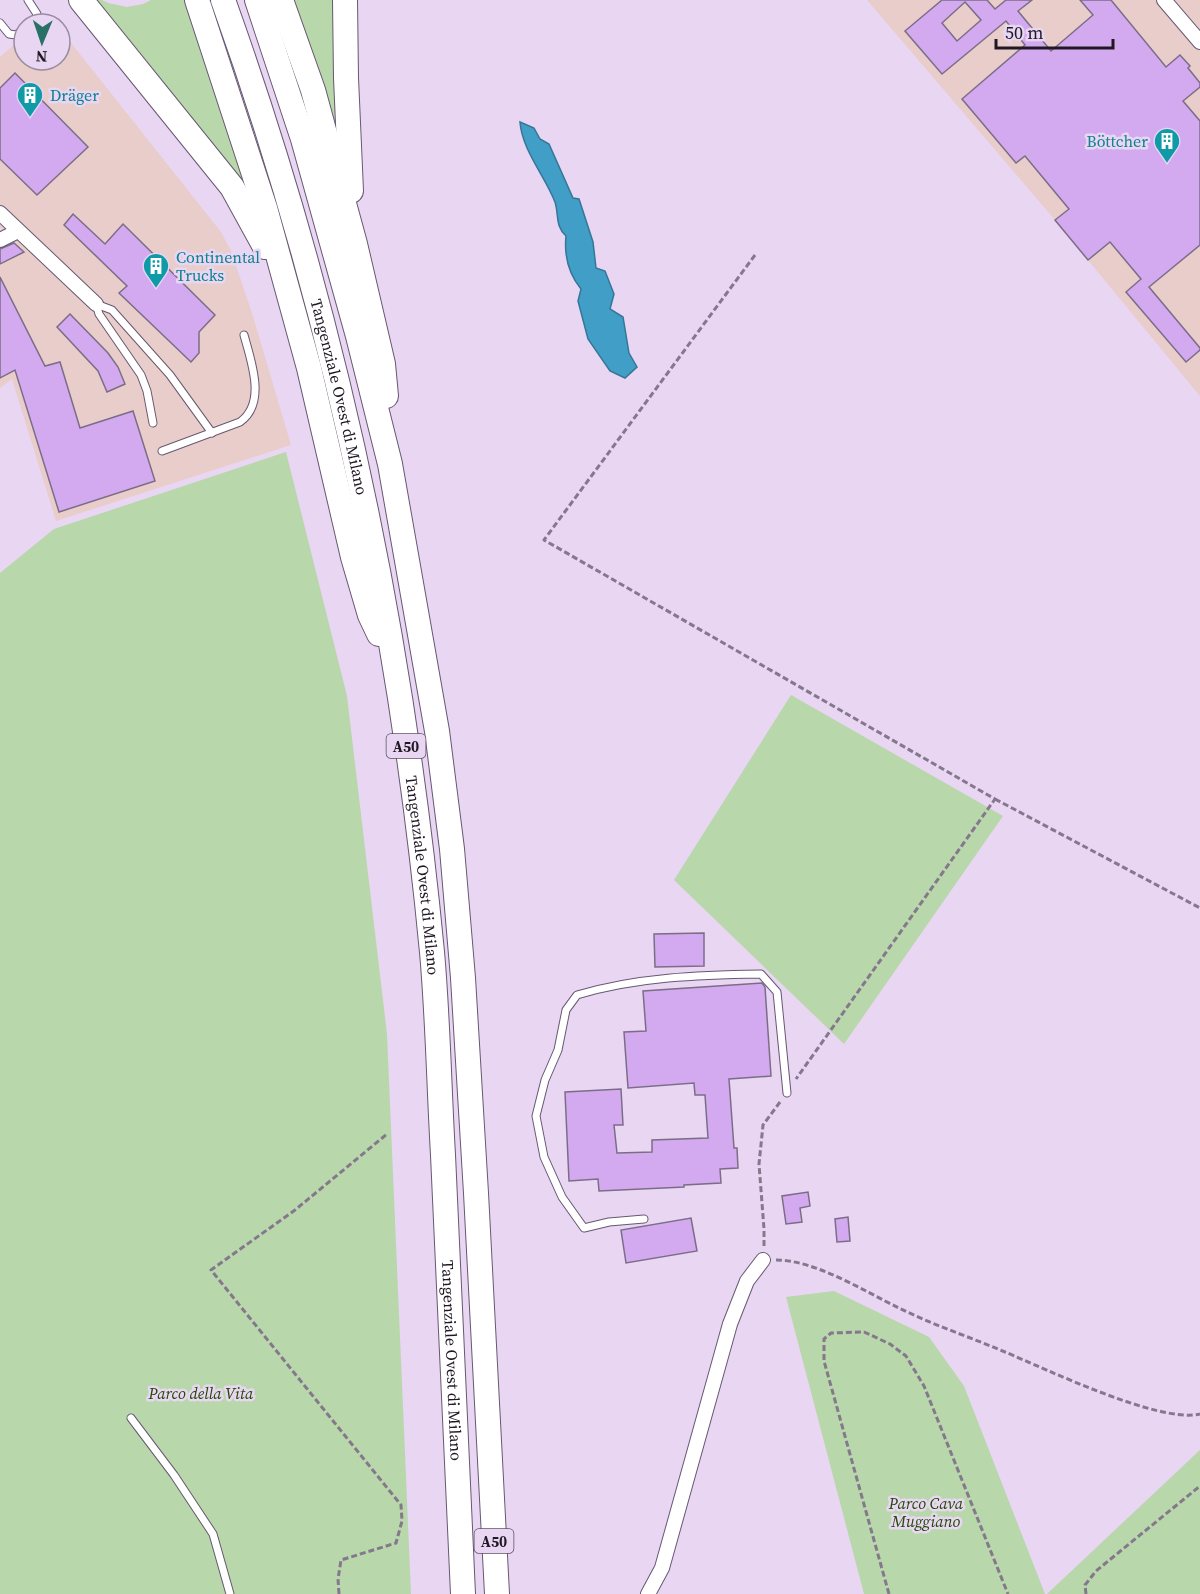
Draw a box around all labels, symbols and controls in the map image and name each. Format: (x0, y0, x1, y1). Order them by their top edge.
north arrow (12, 12, 72, 72)
scale bar (996, 12, 1113, 50)
text: 50 m (1005, 20, 1043, 45)
text: N (35, 46, 48, 68)
building icon: Dräger (15, 80, 45, 118)
place label: Dräger (50, 84, 99, 106)
building icon: Böttcher (1152, 126, 1182, 164)
place label: Böttcher (1087, 130, 1148, 152)
place label: Continental Trucks (176, 246, 260, 286)
building icon: Continental Trucks (141, 251, 171, 289)
street label: Tangenziale Ovest di Milano (306, 296, 373, 497)
road number: A50 (386, 734, 426, 758)
street label: Tangenziale Ovest di Milano (400, 774, 445, 976)
street label: Tangenziale Ovest di Milano (437, 1259, 468, 1461)
park label: Parco della Vita (148, 1382, 254, 1404)
park label: Parco Cava Muggiano (888, 1492, 964, 1532)
road number: A50 (474, 1529, 514, 1553)

